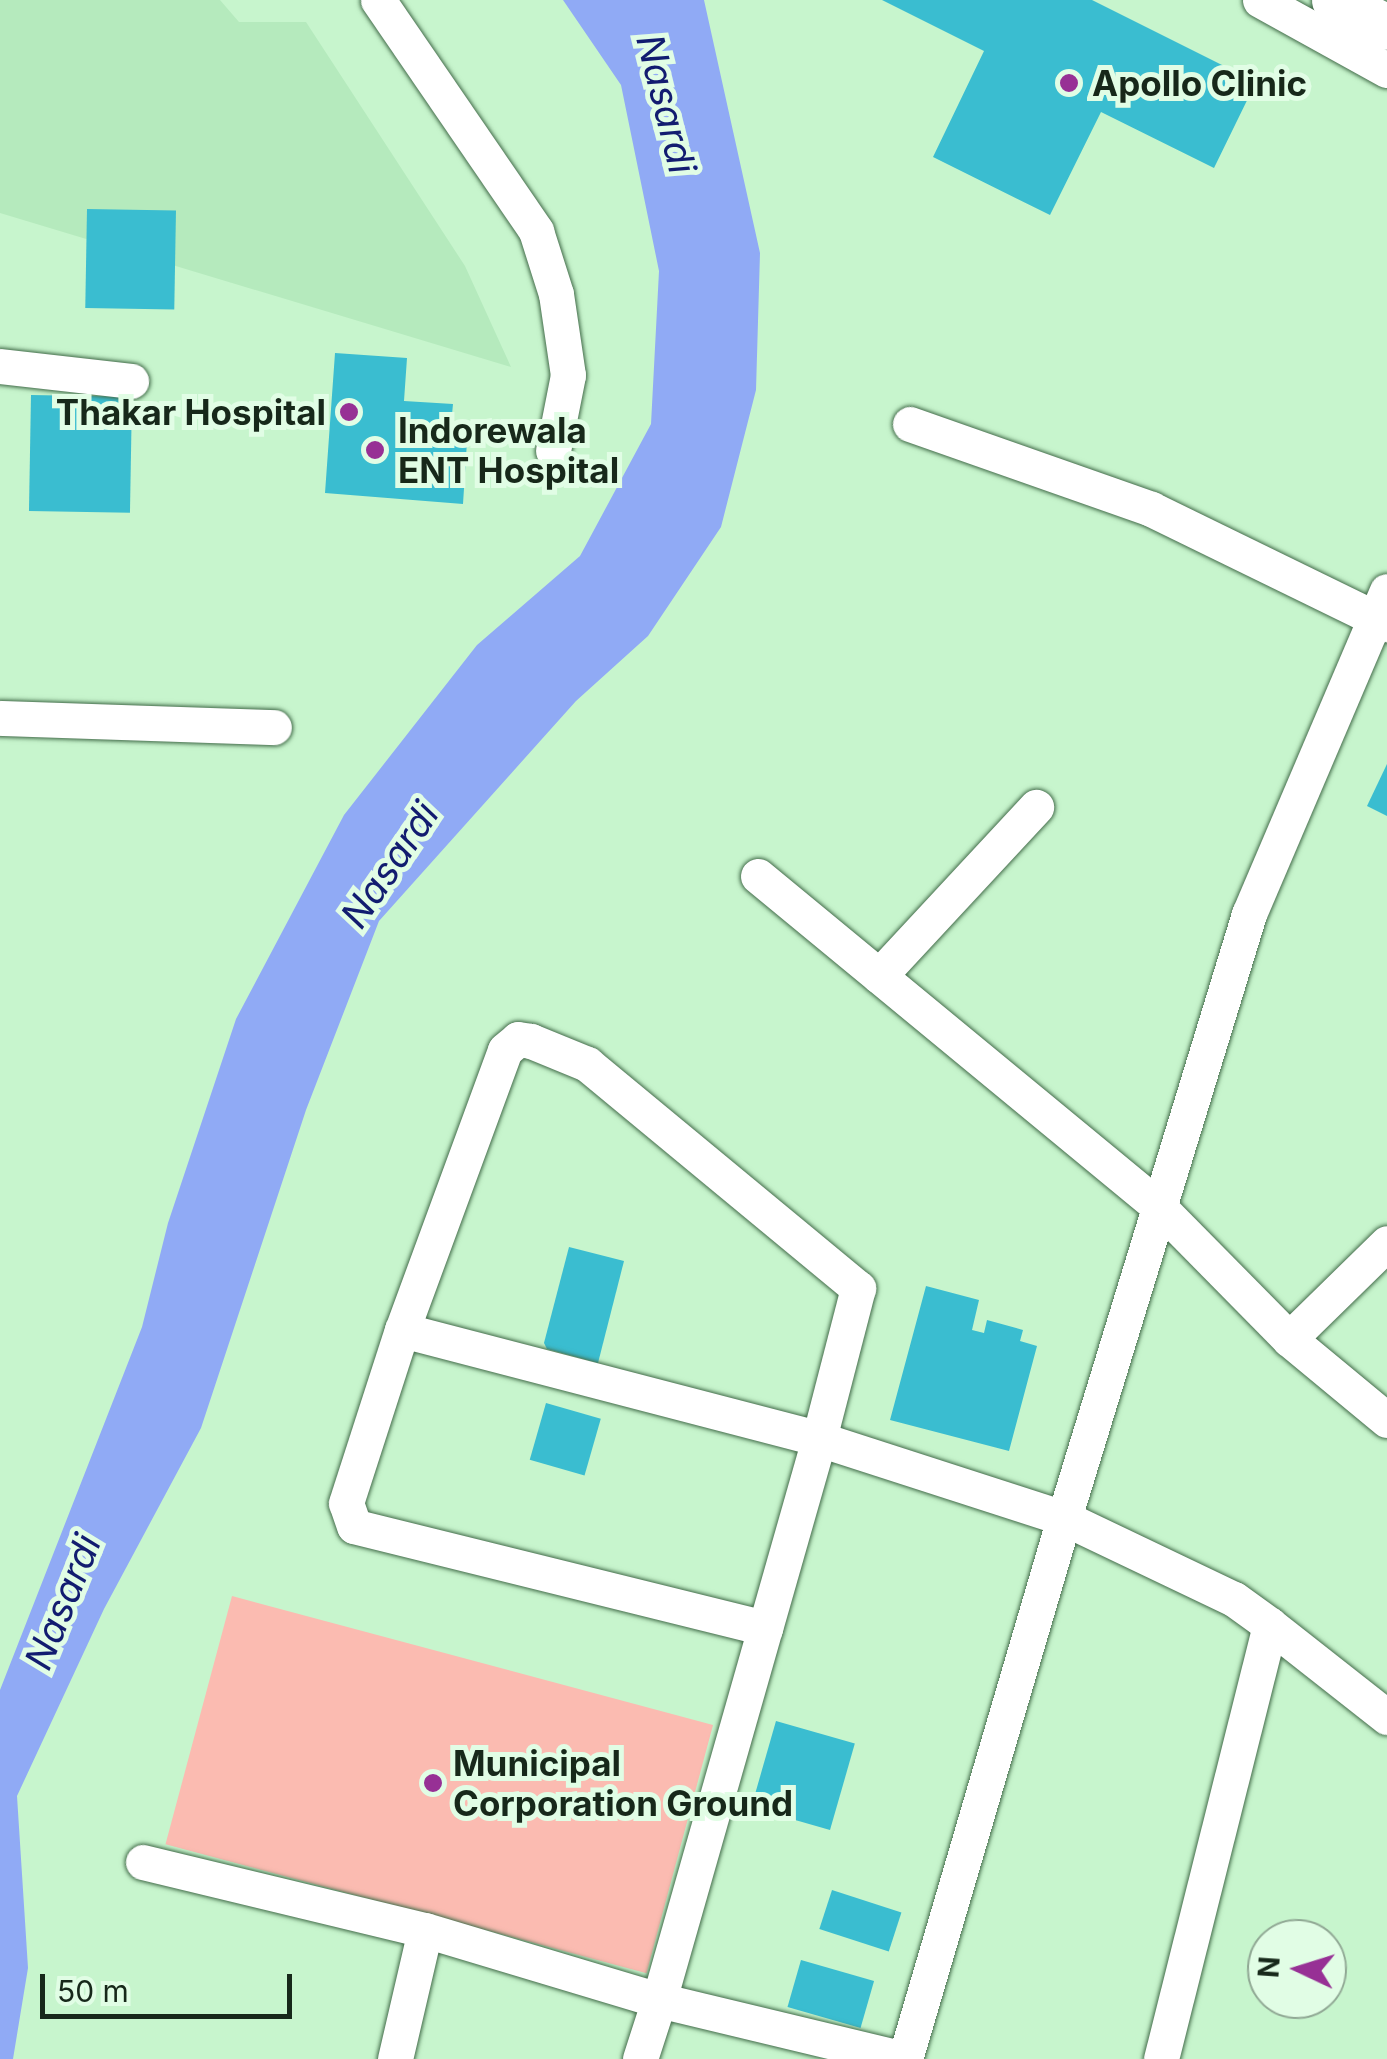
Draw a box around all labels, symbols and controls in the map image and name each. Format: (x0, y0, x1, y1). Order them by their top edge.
water label: Nasardi (627, 30, 705, 178)
place label: Apollo Clinic (1092, 62, 1307, 104)
marker: Apollo Clinic (1056, 70, 1082, 96)
place label: Thakar Hospital (56, 391, 326, 433)
marker: Thakar Hospital (336, 399, 362, 425)
place label: Indorewala ENT Hospital (398, 409, 619, 491)
marker: Indorewala ENT Hospital (362, 437, 388, 463)
water label: Nasardi (332, 794, 448, 936)
water label: Nasardi (15, 1528, 111, 1676)
place label: Municipal Corporation Ground (453, 1742, 793, 1824)
marker: Municipal Corporation Ground (422, 1772, 444, 1794)
north arrow (1247, 1919, 1347, 2019)
scale bar (45, 1954, 298, 2016)
text: N (1251, 1955, 1287, 1979)
text: 50 m (57, 1973, 129, 2009)

